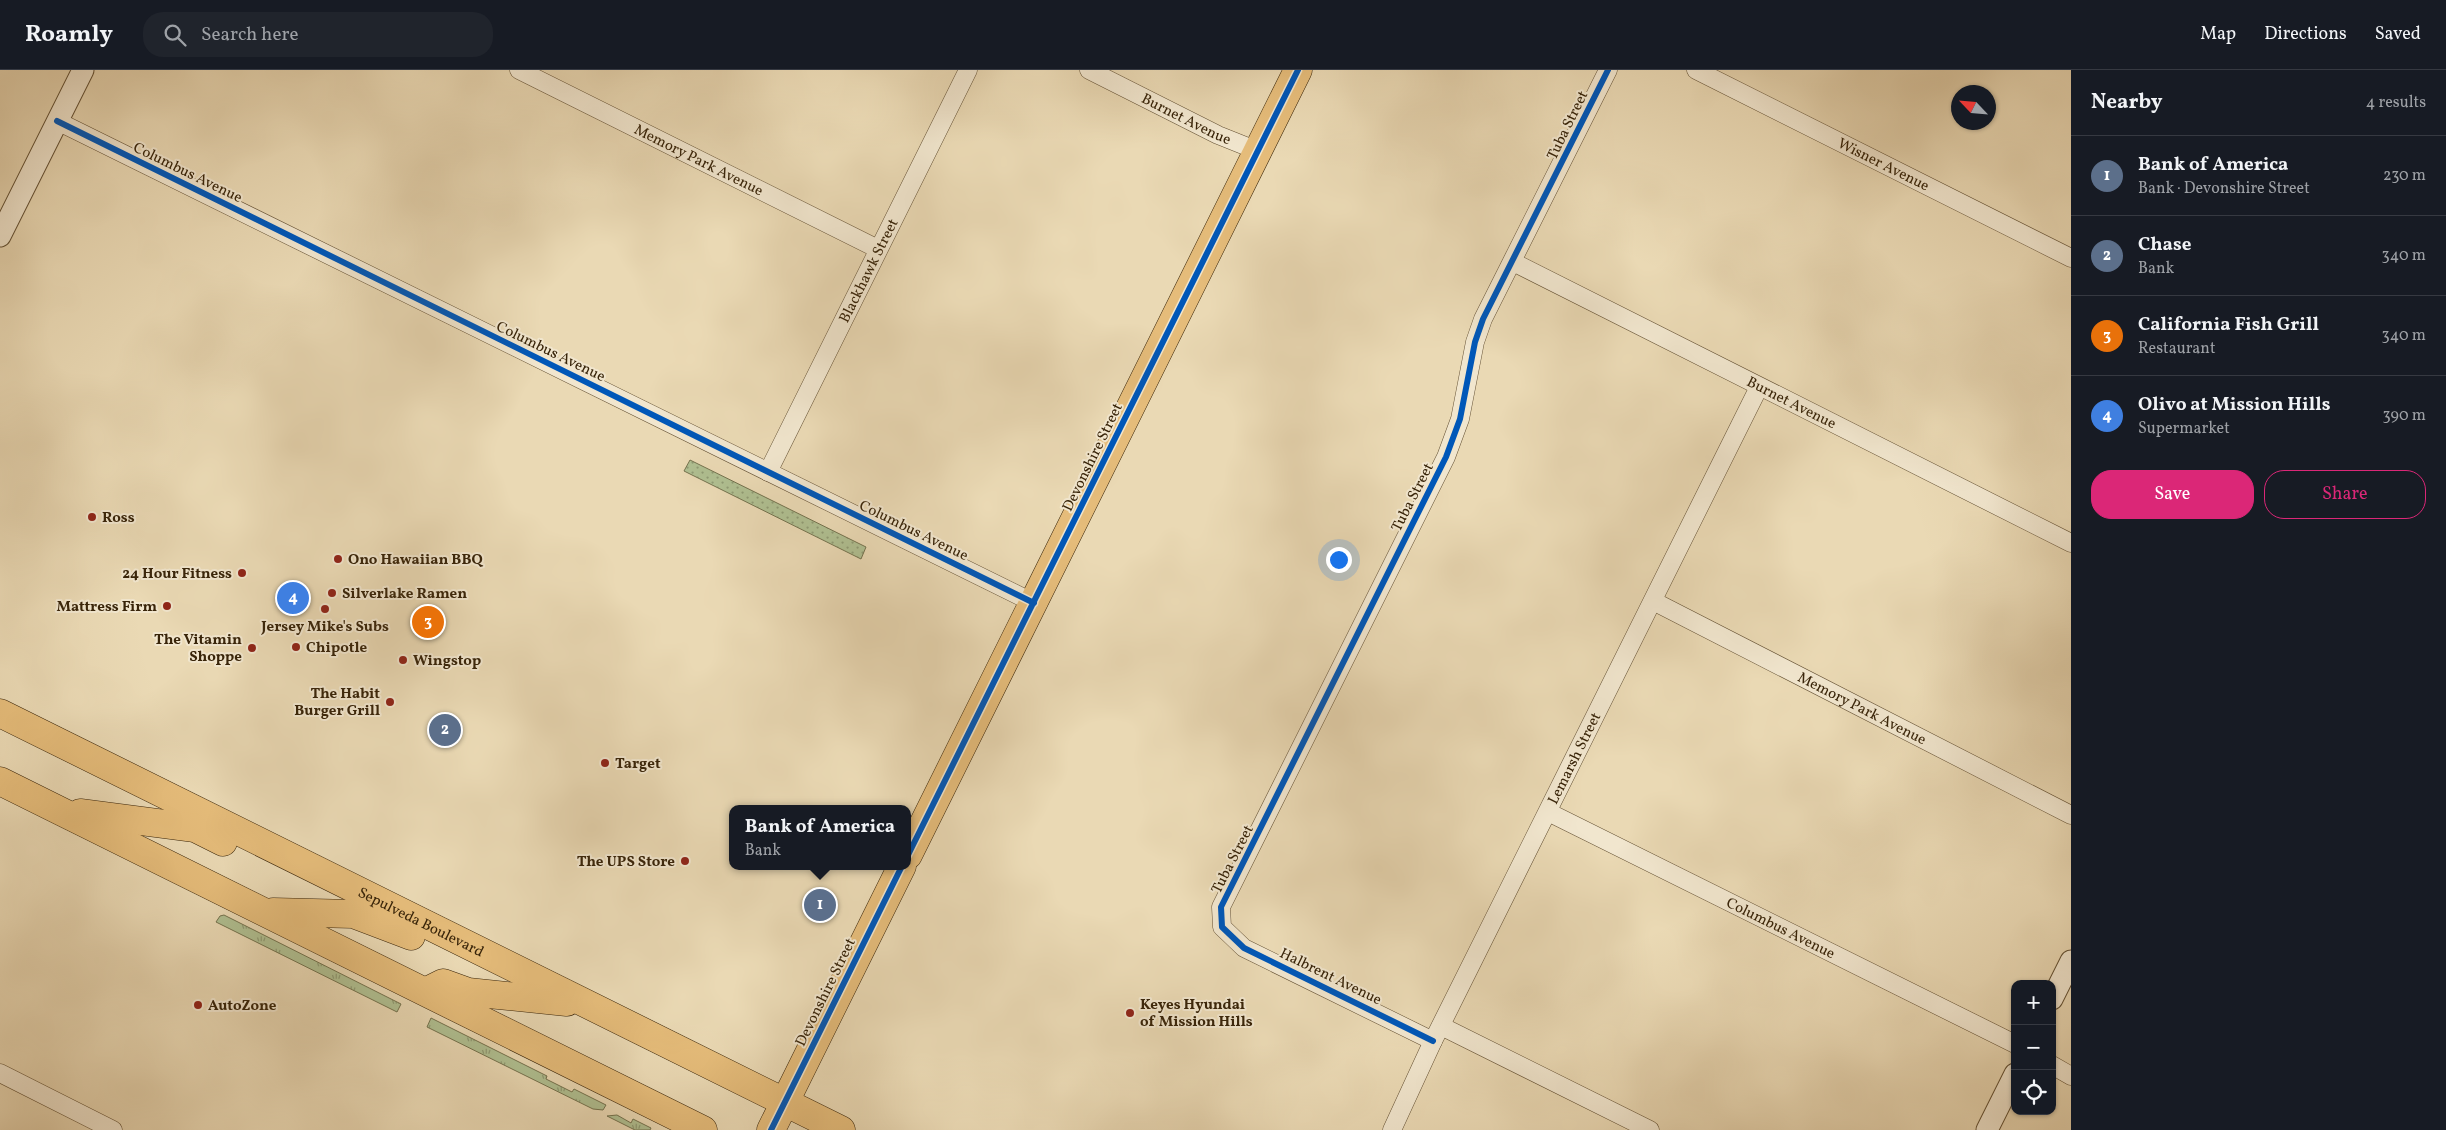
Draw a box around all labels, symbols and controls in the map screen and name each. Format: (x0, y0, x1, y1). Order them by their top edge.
search box (143, 12, 493, 57)
text: Roamly (25, 18, 113, 52)
icon: search (161, 21, 189, 49)
text: Search here (201, 22, 298, 48)
text: Map (2200, 22, 2236, 47)
text: Directions (2264, 22, 2347, 47)
text: Saved (2375, 22, 2421, 47)
north arrow (1951, 85, 1996, 130)
street label: Tuba Street (1543, 88, 1594, 164)
text: Nearby (2091, 88, 2162, 117)
street label: Burnet Avenue (1137, 89, 1234, 151)
text: 4 results (2366, 92, 2426, 114)
street label: Memory Park Avenue (630, 120, 766, 202)
street label: Wisner Avenue (1834, 134, 1933, 197)
street label: Columbus Avenue (129, 138, 245, 209)
text: Bank of America (2138, 152, 2288, 178)
text: 1 (2104, 165, 2110, 187)
text: 230 m (2383, 165, 2426, 187)
text: Bank · Devonshire Street (2138, 178, 2310, 200)
street label: Blackhawk Street (835, 215, 904, 327)
text: Chase (2138, 232, 2191, 258)
text: 2 (2103, 245, 2111, 267)
text: 340 m (2382, 245, 2426, 267)
text: Bank (2138, 258, 2174, 280)
text: California Fish Grill (2138, 312, 2319, 338)
street label: Columbus Avenue (492, 317, 608, 388)
text: 3 (2103, 325, 2111, 347)
text: 340 m (2382, 325, 2426, 347)
text: Restaurant (2138, 338, 2216, 360)
street label: Burnet Avenue (1743, 372, 1839, 435)
text: Olivo at Mission Hills (2138, 392, 2331, 418)
street label: Devonshire Street (1058, 400, 1129, 515)
text: 4 (2102, 405, 2112, 427)
text: 390 m (2383, 405, 2426, 427)
text: Supermarket (2138, 418, 2230, 440)
street label: Tuba Street (1387, 460, 1440, 536)
button: Save (2091, 470, 2254, 519)
button: Share (2264, 470, 2426, 519)
street label: Columbus Avenue (855, 496, 971, 567)
place label: Ross (102, 508, 135, 529)
marker: Ross (86, 511, 98, 523)
your location (1326, 547, 1352, 573)
place label: Ono Hawaiian BBQ (348, 550, 483, 571)
marker: Ono Hawaiian BBQ (332, 553, 344, 565)
place label: 24 Hour Fitness (122, 564, 232, 585)
marker: 24 Hour Fitness (236, 567, 248, 579)
pin: 4 (277, 579, 309, 617)
place label: Silverlake Ramen (342, 584, 467, 605)
marker: Silverlake Ramen (326, 587, 338, 599)
place label: Mattress Firm (56, 597, 157, 618)
marker: Mattress Firm (161, 600, 173, 612)
marker: Jersey Mike's Subs (319, 603, 331, 615)
pin: 3 (412, 603, 444, 641)
place label: Jersey Mike's Subs (260, 617, 389, 638)
place label: The Vitamin Shoppe (154, 630, 242, 668)
place label: Chipotle (306, 638, 368, 659)
marker: Chipotle (290, 641, 302, 653)
marker: The Vitamin Shoppe (246, 642, 258, 654)
place label: Wingstop (413, 651, 481, 672)
marker: Wingstop (397, 654, 409, 666)
street label: Memory Park Avenue (1794, 668, 1929, 751)
place label: The Habit Burger Grill (294, 684, 380, 722)
marker: The Habit Burger Grill (384, 696, 396, 708)
street label: Lemarsh Street (1544, 709, 1607, 808)
pin: 2 (429, 711, 461, 749)
place label: Target (615, 754, 661, 775)
marker: Target (599, 757, 611, 769)
popup (729, 805, 911, 870)
text: Bank of America (745, 814, 895, 840)
street label: Tuba Street (1207, 822, 1260, 898)
text: Bank (745, 840, 781, 862)
place label: The UPS Store (577, 852, 675, 873)
marker: The UPS Store (679, 855, 691, 867)
street label: Sepulveda Boulevard (354, 883, 487, 963)
pin: 1 (804, 886, 836, 924)
street label: Columbus Avenue (1722, 893, 1838, 965)
street label: Devonshire Street (791, 935, 862, 1050)
street label: Halbrent Avenue (1276, 944, 1385, 1011)
map controls (2011, 980, 2056, 1115)
button: + (2011, 980, 2056, 1025)
place label: Keyes Hyundai of Mission Hills (1140, 995, 1253, 1033)
place label: AutoZone (208, 996, 277, 1017)
marker: AutoZone (192, 999, 204, 1011)
marker: Keyes Hyundai of Mission Hills (1124, 1007, 1136, 1019)
button: − (2011, 1025, 2056, 1070)
button: locate (2011, 1070, 2056, 1115)

